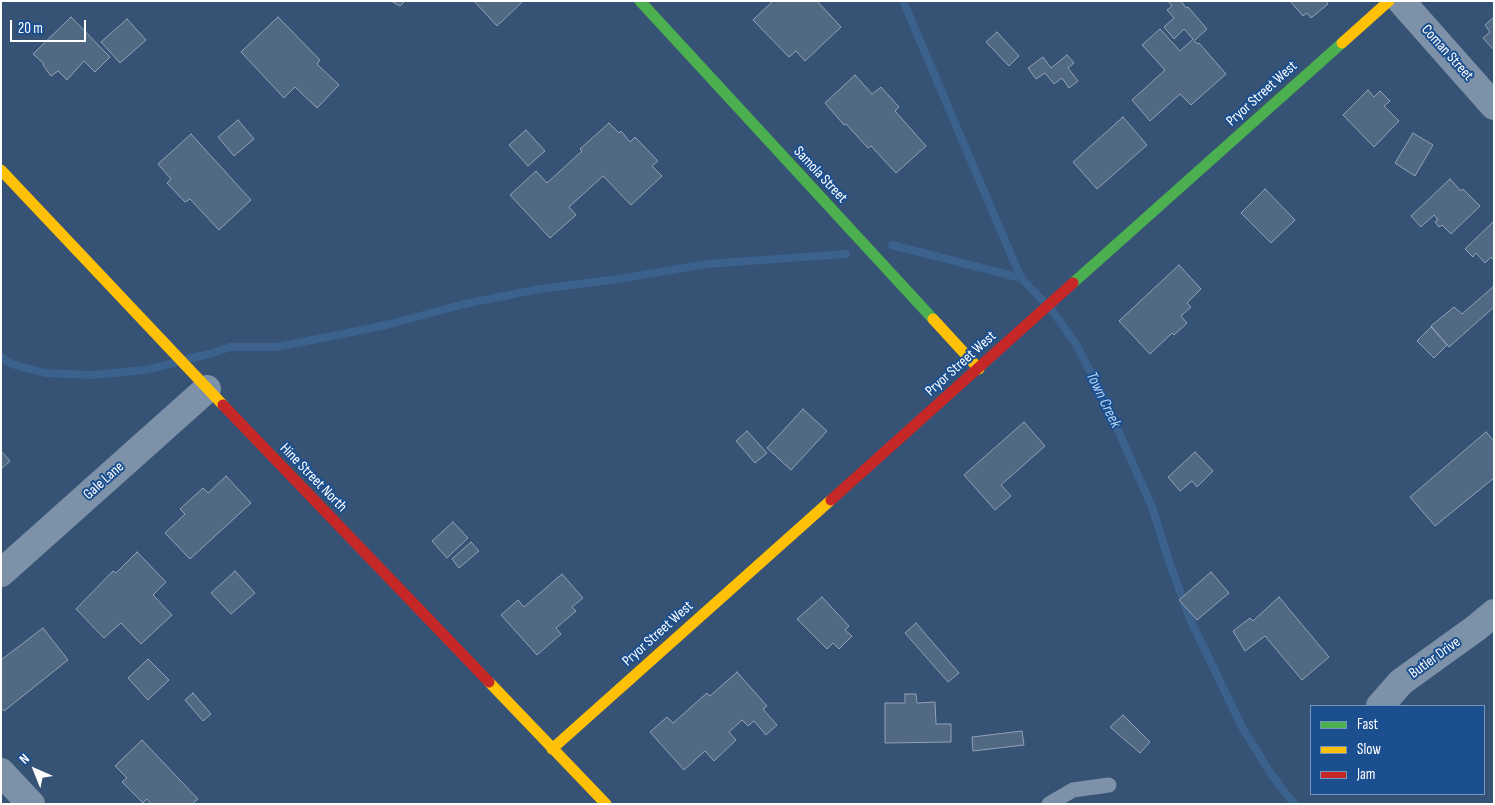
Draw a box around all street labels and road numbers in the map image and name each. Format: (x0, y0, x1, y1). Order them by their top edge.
street label: Coman Street (1417, 21, 1477, 85)
street label: Pryor Street West (1223, 58, 1301, 130)
street label: Samola Street (789, 143, 851, 207)
street label: Pryor Street West (922, 328, 1000, 400)
street label: Hine Street North (276, 440, 350, 516)
street label: Gale Lane (80, 458, 128, 504)
street label: Pryor Street West (619, 598, 697, 670)
street label: Butler Drive (1406, 633, 1464, 683)

